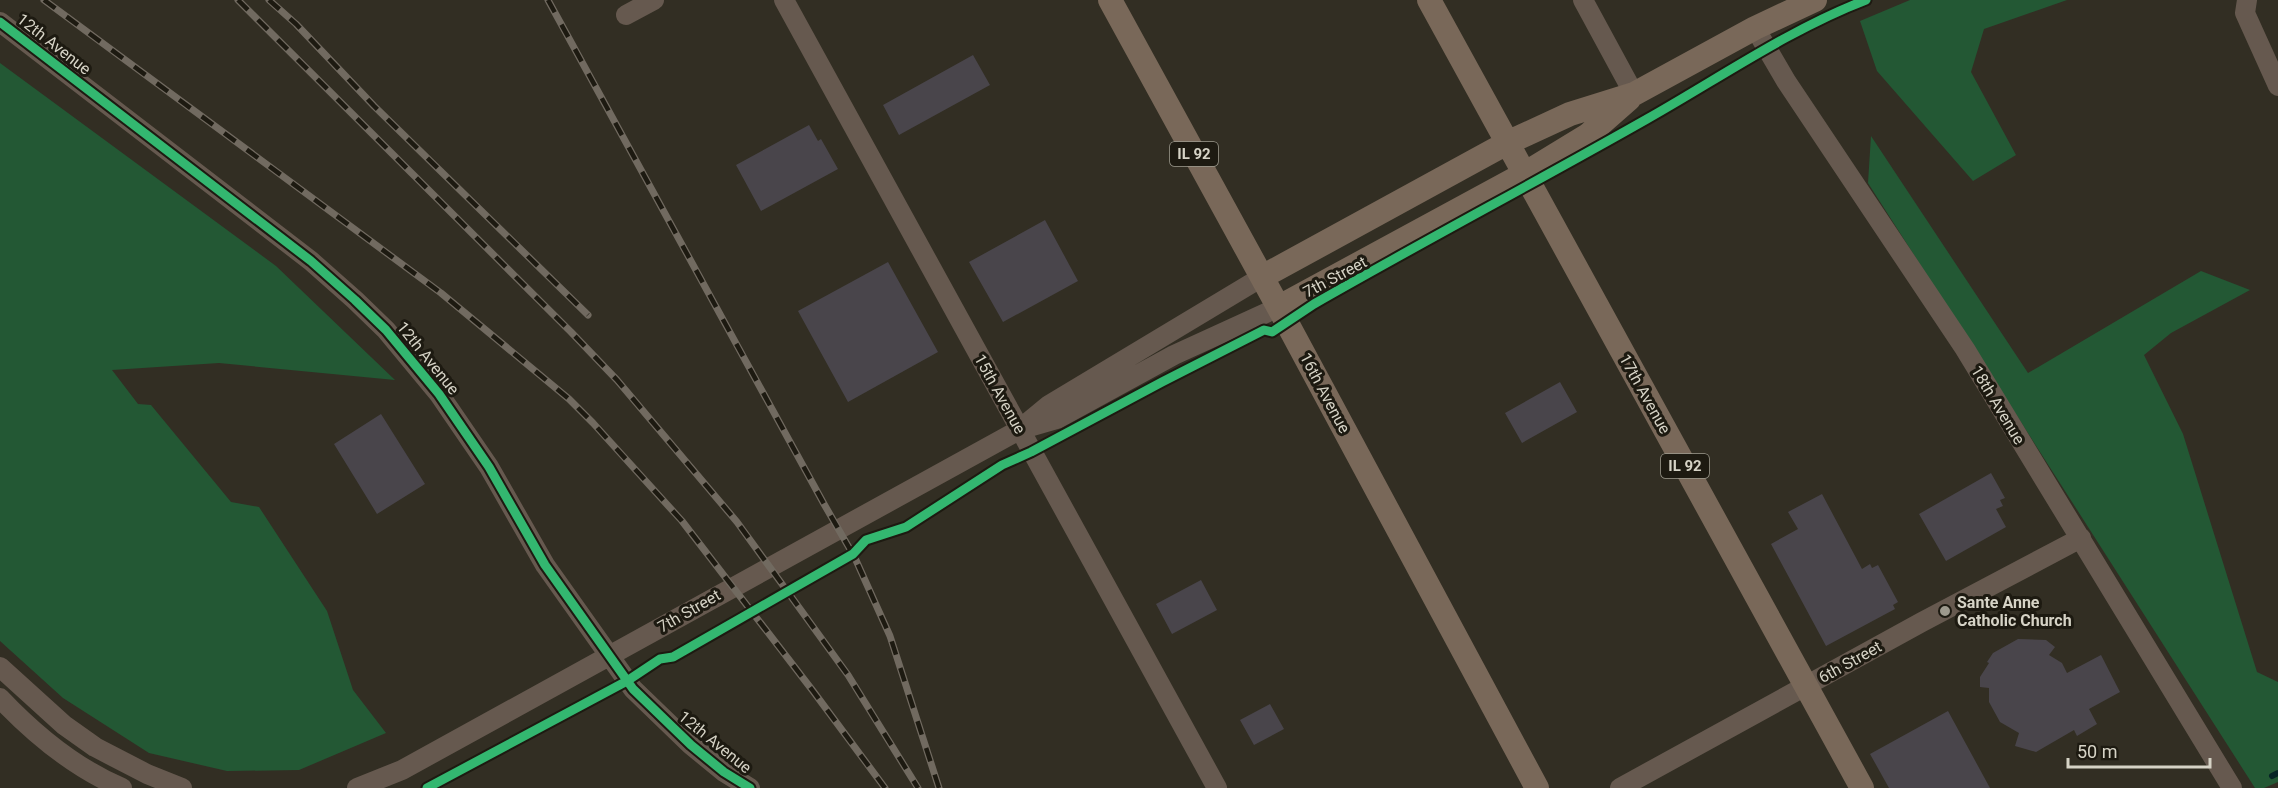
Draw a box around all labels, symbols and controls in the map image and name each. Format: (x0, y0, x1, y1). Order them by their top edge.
street label: 12th Avenue (13, 9, 95, 79)
road number: IL 92 (1170, 142, 1218, 166)
street label: 7th Street (1300, 252, 1370, 302)
street label: 12th Avenue (393, 318, 463, 398)
street label: 16th Avenue (1296, 350, 1354, 436)
street label: 15th Avenue (970, 351, 1030, 437)
street label: 17th Avenue (1615, 351, 1675, 437)
street label: 18th Avenue (1967, 362, 2029, 448)
road number: IL 92 (1661, 454, 1709, 478)
street label: 7th Street (654, 585, 724, 637)
place label: Sante Anne Catholic Church (1957, 593, 2072, 630)
marker: Sante Anne Catholic Church (1938, 604, 1952, 618)
street label: 6th Street (1815, 637, 1885, 687)
street label: 12th Avenue (675, 707, 755, 777)
scale bar (2068, 731, 2210, 769)
text: 50 m (2077, 741, 2117, 762)

